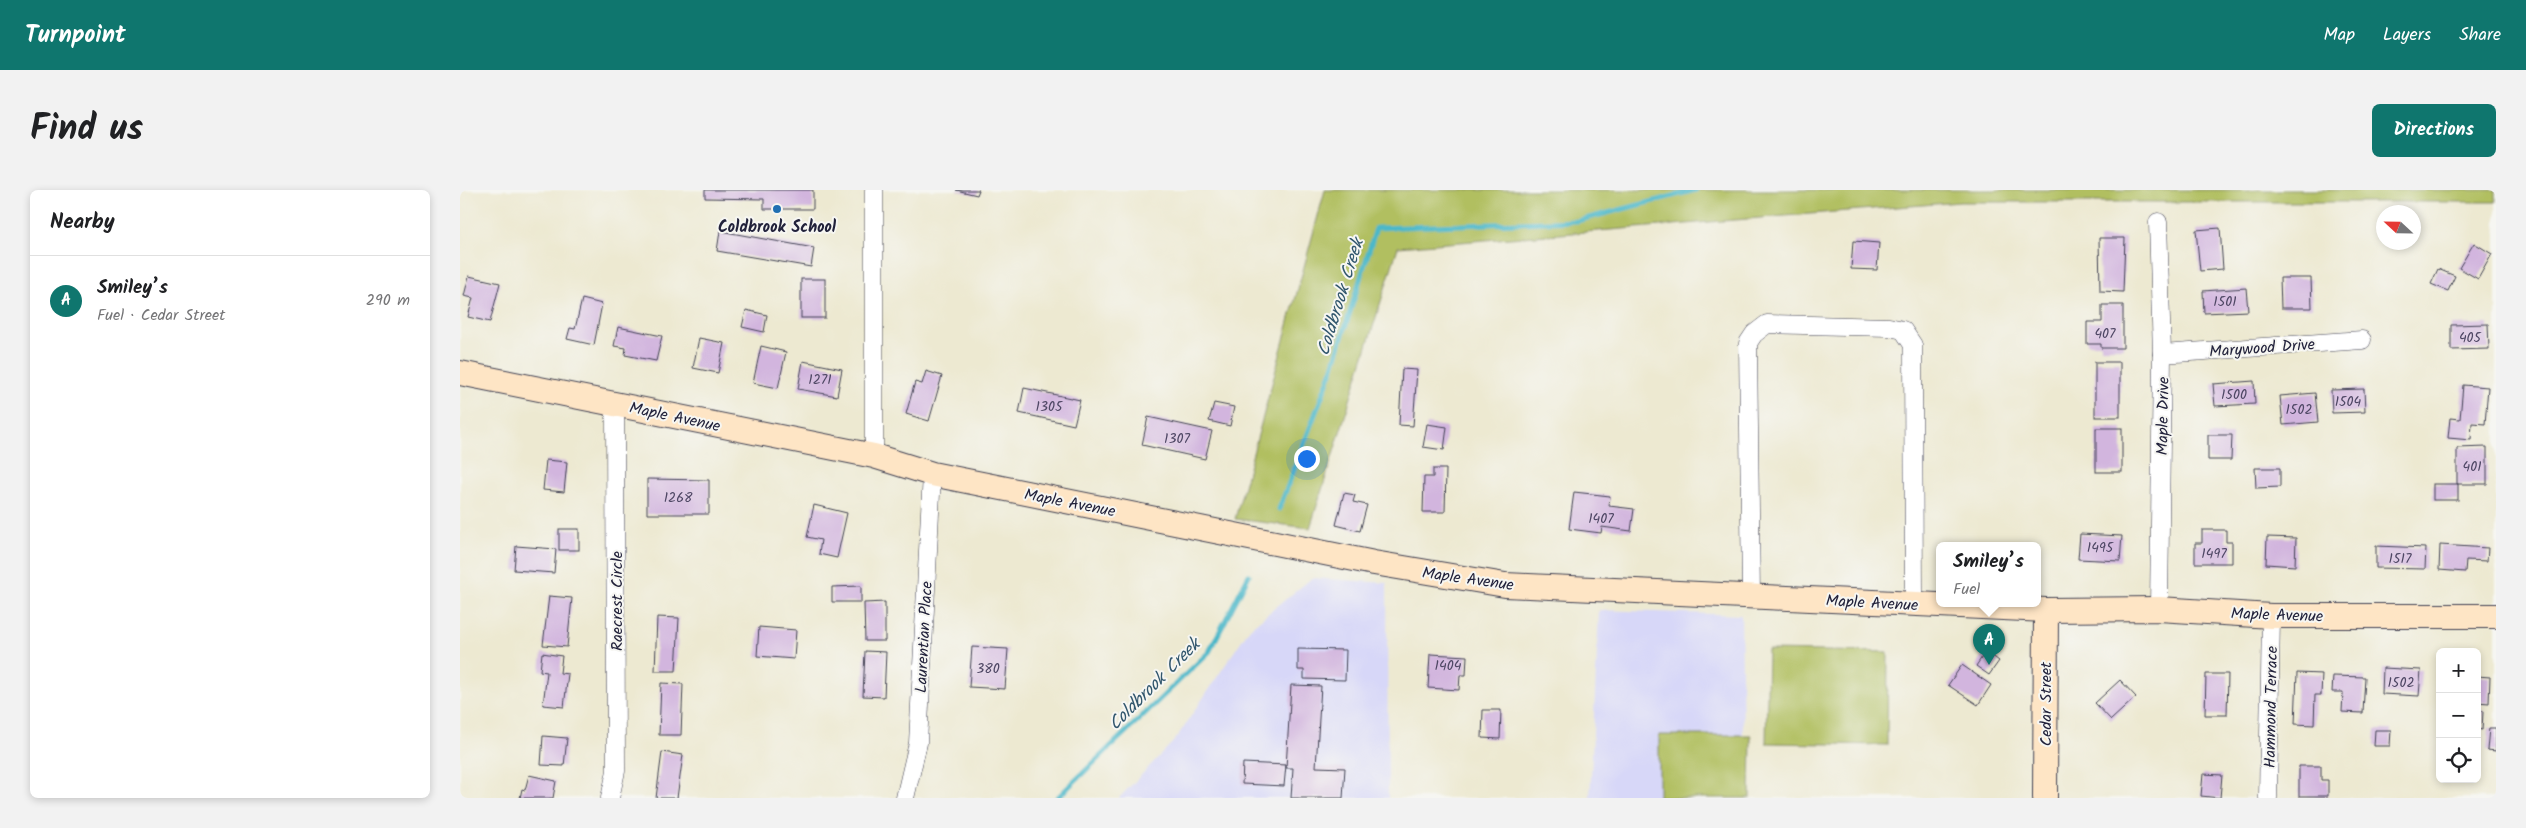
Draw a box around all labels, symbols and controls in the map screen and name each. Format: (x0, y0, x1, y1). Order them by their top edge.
text: Turnpoint (25, 16, 126, 55)
text: Map (2324, 21, 2355, 50)
text: Layers (2383, 21, 2431, 50)
text: Share (2459, 21, 2501, 50)
text: Find us (30, 102, 143, 158)
button: Directions (2372, 104, 2496, 157)
marker: Coldbrook School (771, 203, 783, 215)
north arrow (2376, 205, 2421, 250)
text: Nearby (50, 206, 115, 239)
place label: Coldbrook School (718, 215, 837, 240)
water label: Coldbrook Creek (1310, 233, 1374, 360)
text: Smiley’s (97, 273, 168, 303)
text: A (61, 288, 71, 313)
text: 290 m (366, 288, 410, 313)
house number: 1501 (2213, 291, 2237, 313)
text: Fuel · Cedar Street (97, 303, 225, 328)
house number: 407 (2094, 323, 2116, 345)
house number: 405 (2459, 327, 2483, 349)
street label: Marywood Drive (2208, 332, 2316, 365)
house number: 1271 (808, 369, 832, 391)
street label: Maple Drive (2150, 376, 2177, 456)
house number: 1500 (2221, 384, 2247, 406)
house number: 1504 (2335, 391, 2362, 413)
street label: Maple Avenue (627, 396, 722, 439)
house number: 1305 (1036, 396, 1064, 418)
house number: 1502 (2285, 399, 2313, 421)
house number: 1307 (1164, 428, 1190, 450)
your location (1294, 446, 1320, 472)
house number: 401 (2462, 456, 2482, 478)
street label: Maple Avenue (1022, 482, 1117, 525)
house number: 1268 (664, 487, 693, 509)
house number: 1407 (1588, 508, 1614, 530)
house number: 1495 (2087, 537, 2115, 559)
popup (1936, 542, 2041, 607)
house number: 1497 (2201, 543, 2227, 565)
text: Smiley’s (1953, 547, 2024, 577)
house number: 1517 (2389, 548, 2412, 570)
street label: Raecrest Circle (605, 551, 630, 651)
street label: Maple Avenue (1420, 561, 1515, 598)
text: Fuel (1953, 577, 1980, 602)
street label: Laurentian Place (909, 581, 940, 694)
street label: Maple Avenue (1825, 589, 1919, 618)
street label: Maple Avenue (2230, 601, 2324, 630)
pin: A (1973, 624, 2005, 665)
water label: Coldbrook Creek (1102, 630, 1210, 738)
street label: Hammond Terrace (2258, 646, 2285, 768)
map controls (2436, 648, 2481, 783)
button: + (2436, 648, 2481, 693)
house number: 1404 (1435, 655, 1462, 677)
house number: 380 (976, 658, 1000, 680)
street label: Cedar Street (2034, 661, 2059, 746)
house number: 1502 (2387, 672, 2415, 694)
button: − (2436, 693, 2481, 738)
button: locate (2436, 738, 2481, 783)

